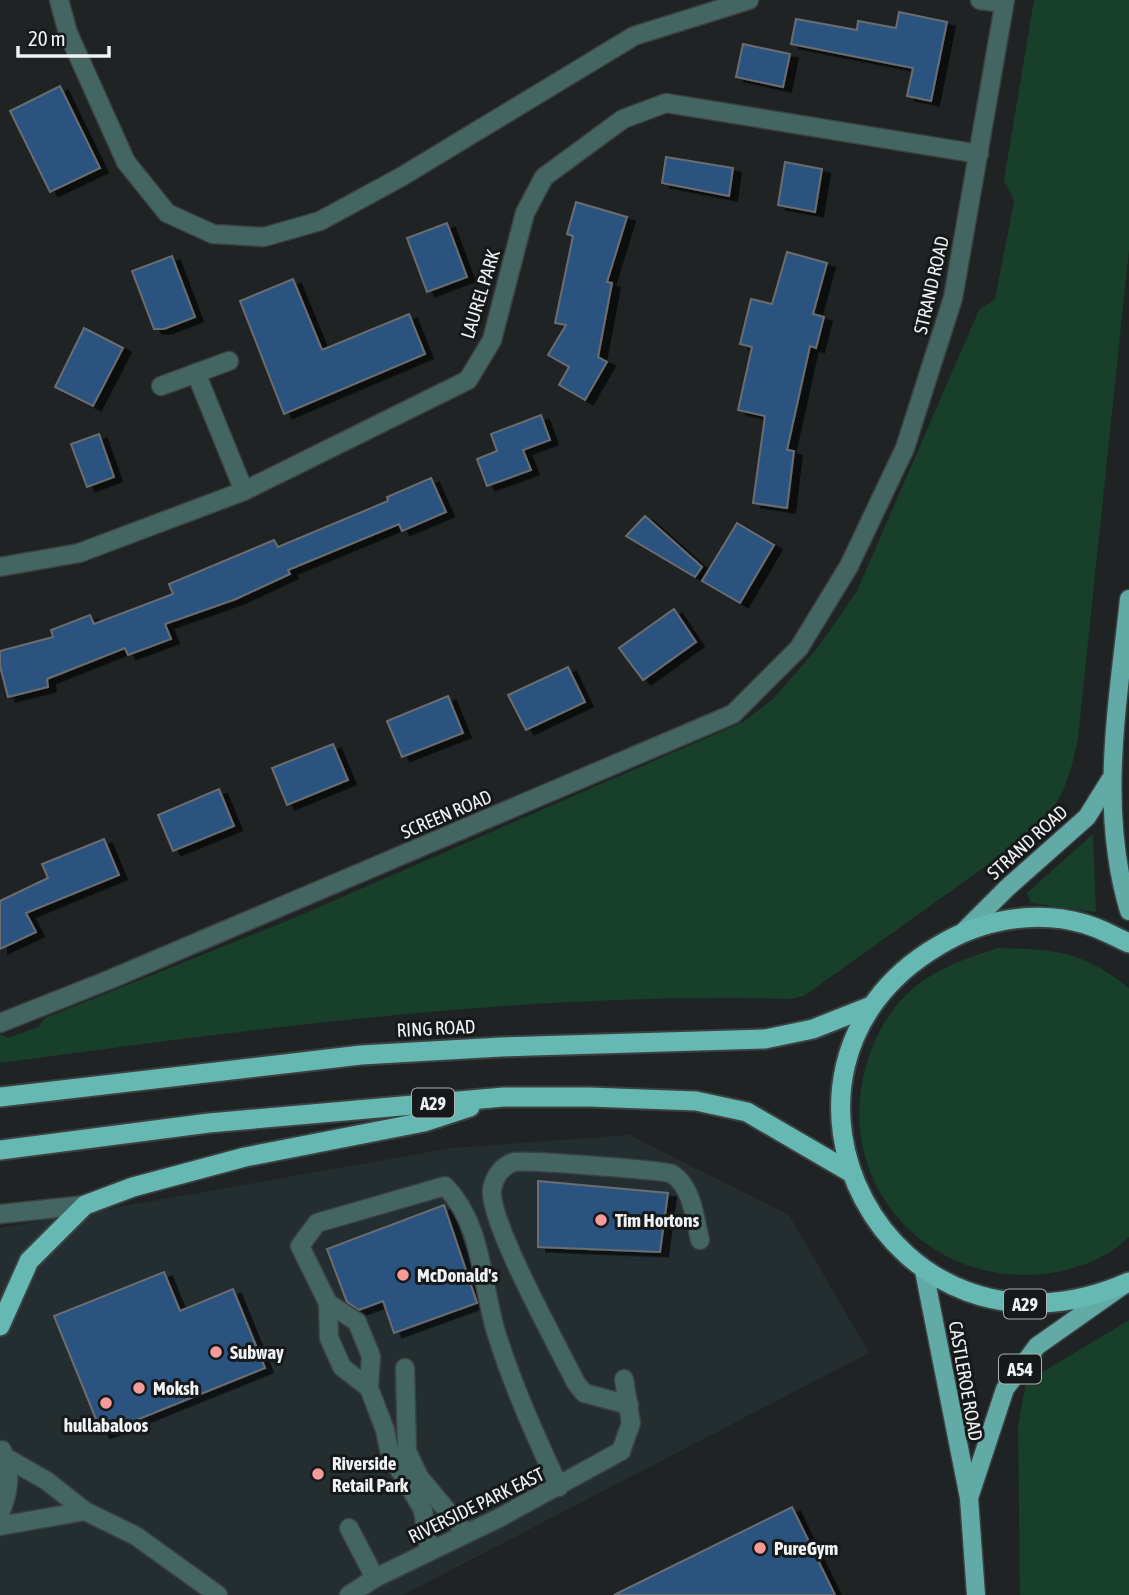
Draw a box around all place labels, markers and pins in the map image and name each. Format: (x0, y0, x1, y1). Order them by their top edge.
place label: Tim Hortons (615, 1209, 699, 1231)
marker: Tim Hortons (593, 1212, 609, 1228)
place label: McDonald's (417, 1264, 498, 1286)
marker: McDonald's (395, 1267, 411, 1283)
place label: Subway (230, 1341, 284, 1363)
marker: Subway (208, 1344, 224, 1360)
place label: Moksh (153, 1377, 199, 1399)
marker: Moksh (131, 1380, 147, 1396)
marker: hullabaloos (98, 1395, 114, 1411)
place label: hullabaloos (64, 1414, 149, 1436)
place label: Riverside Retail Park (332, 1452, 409, 1496)
marker: Riverside Retail Park (310, 1466, 326, 1482)
place label: PureGym (774, 1537, 838, 1559)
marker: PureGym (752, 1540, 768, 1556)

